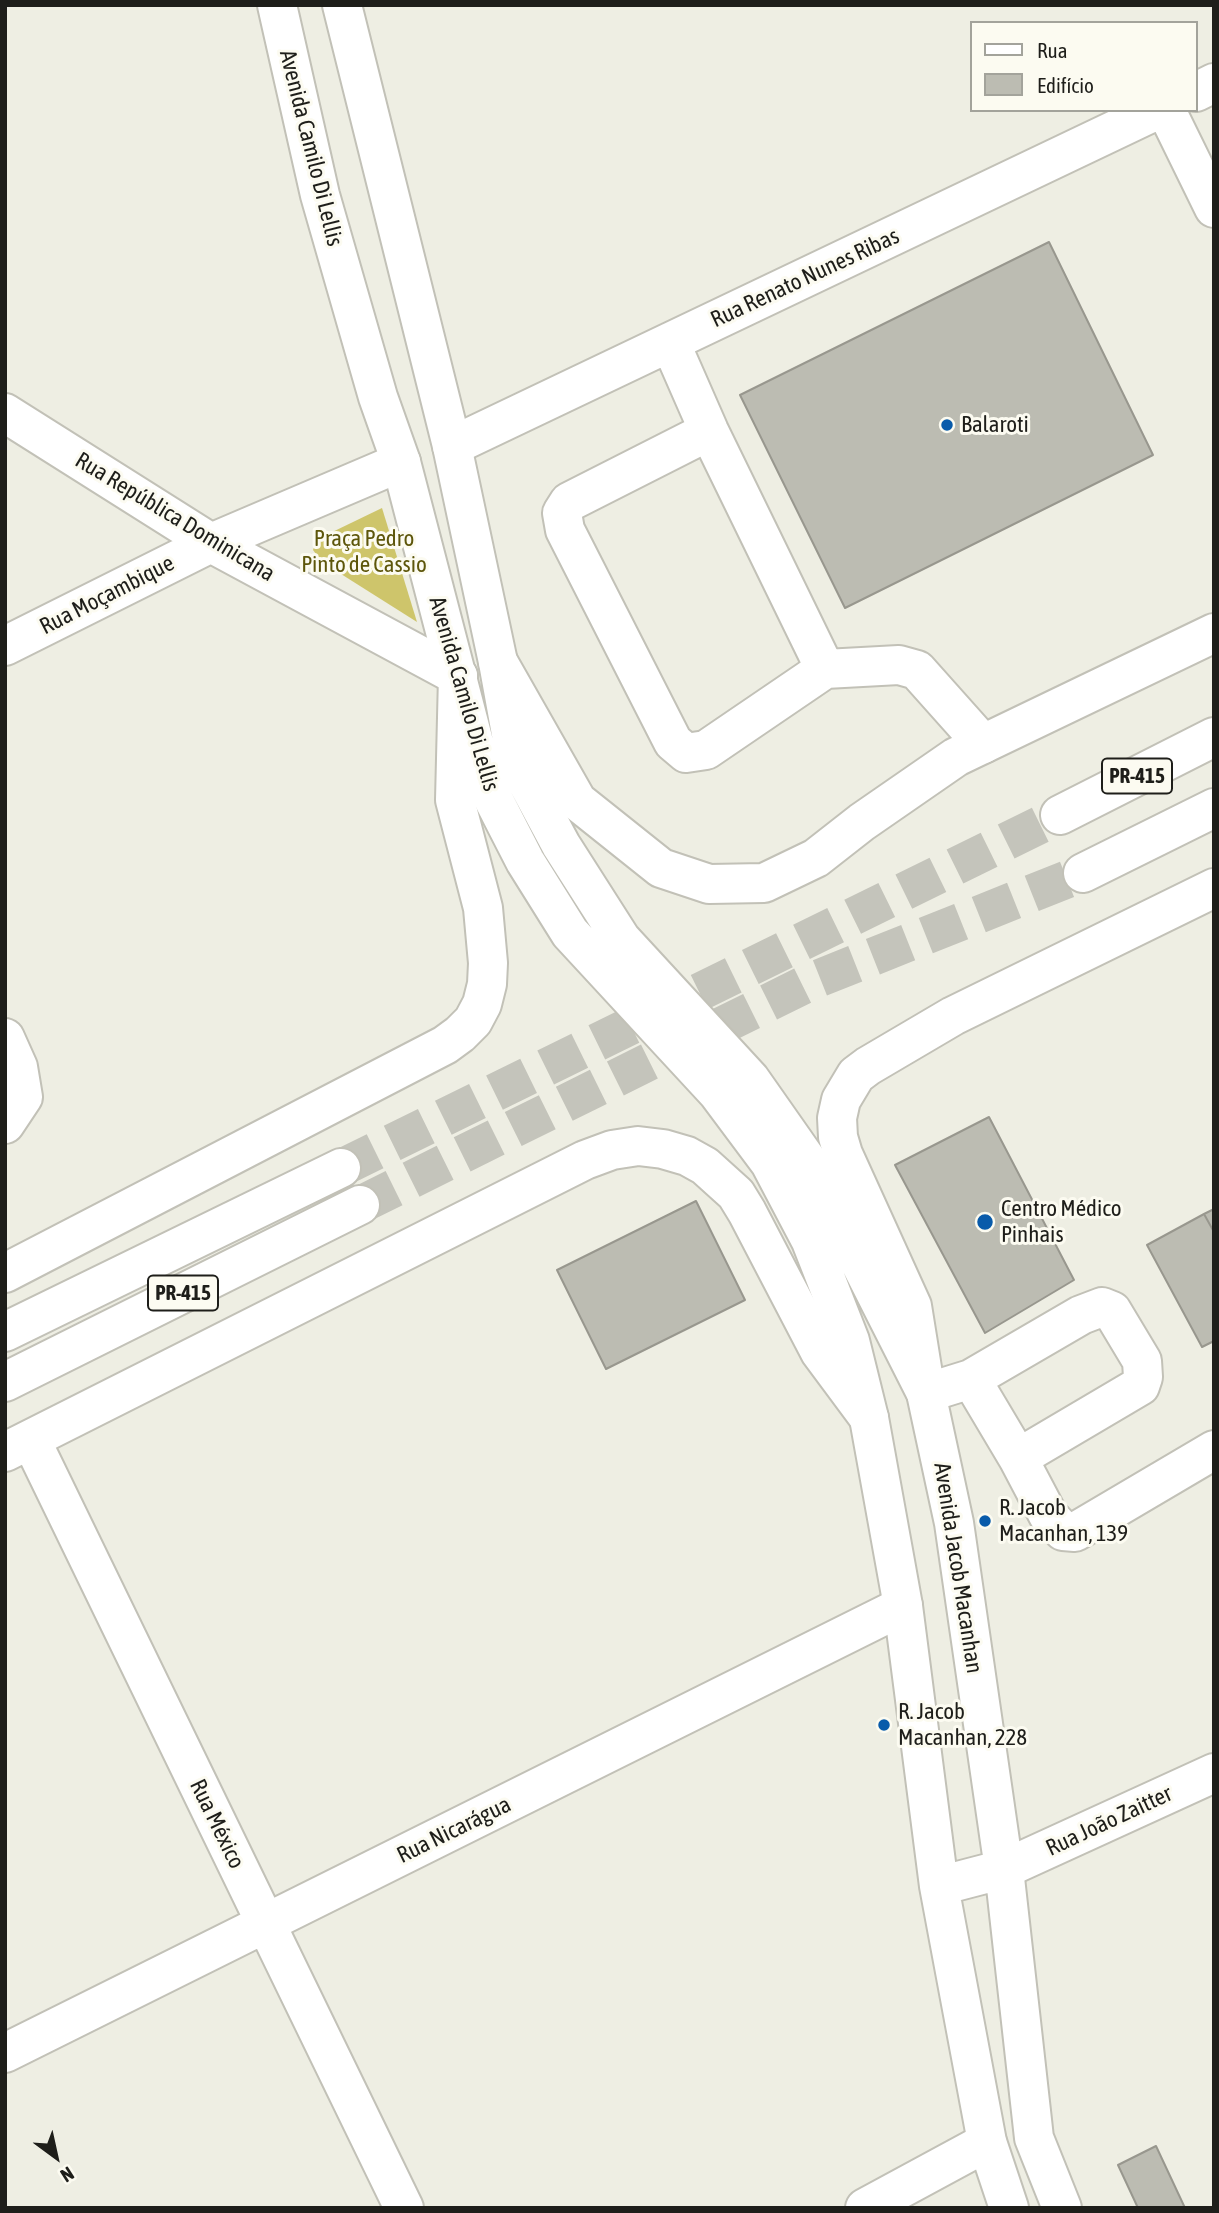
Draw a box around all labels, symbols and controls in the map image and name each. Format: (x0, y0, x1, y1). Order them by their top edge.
legend (970, 21, 1198, 112)
text: Rua (1037, 38, 1067, 62)
street label: Avenida Camilo Di Lellis (273, 47, 349, 249)
text: Edifício (1037, 73, 1094, 97)
street label: Rua Renato Nunes Ribas (706, 222, 904, 334)
place label: Balaroti (961, 411, 1029, 439)
marker: Balaroti (939, 417, 955, 433)
street label: Rua República Dominicana (70, 446, 280, 588)
park label: Praça Pedro Pinto de Cassio (301, 525, 427, 579)
street label: Rua Moçambique (35, 549, 179, 641)
street label: Avenida Camilo Di Lellis (423, 594, 505, 794)
road number: PR-415 (1102, 758, 1172, 794)
place label: Centro Médico Pinhais (1001, 1195, 1122, 1249)
marker: Centro Médico Pinhais (975, 1212, 995, 1232)
road number: PR-415 (148, 1276, 218, 1310)
street label: Avenida Jacob Macanhan (928, 1461, 988, 1675)
place label: R. Jacob Macanhan, 139 (999, 1494, 1128, 1548)
marker: R. Jacob Macanhan, 139 (977, 1513, 993, 1529)
place label: R. Jacob Macanhan, 228 (898, 1698, 1027, 1752)
marker: R. Jacob Macanhan, 228 (876, 1717, 892, 1733)
street label: Rua México (184, 1775, 250, 1873)
street label: Rua João Zaitter (1042, 1780, 1176, 1862)
street label: Rua Nicarágua (393, 1791, 515, 1869)
north arrow (21, 2122, 91, 2192)
text: N (57, 2162, 78, 2187)

